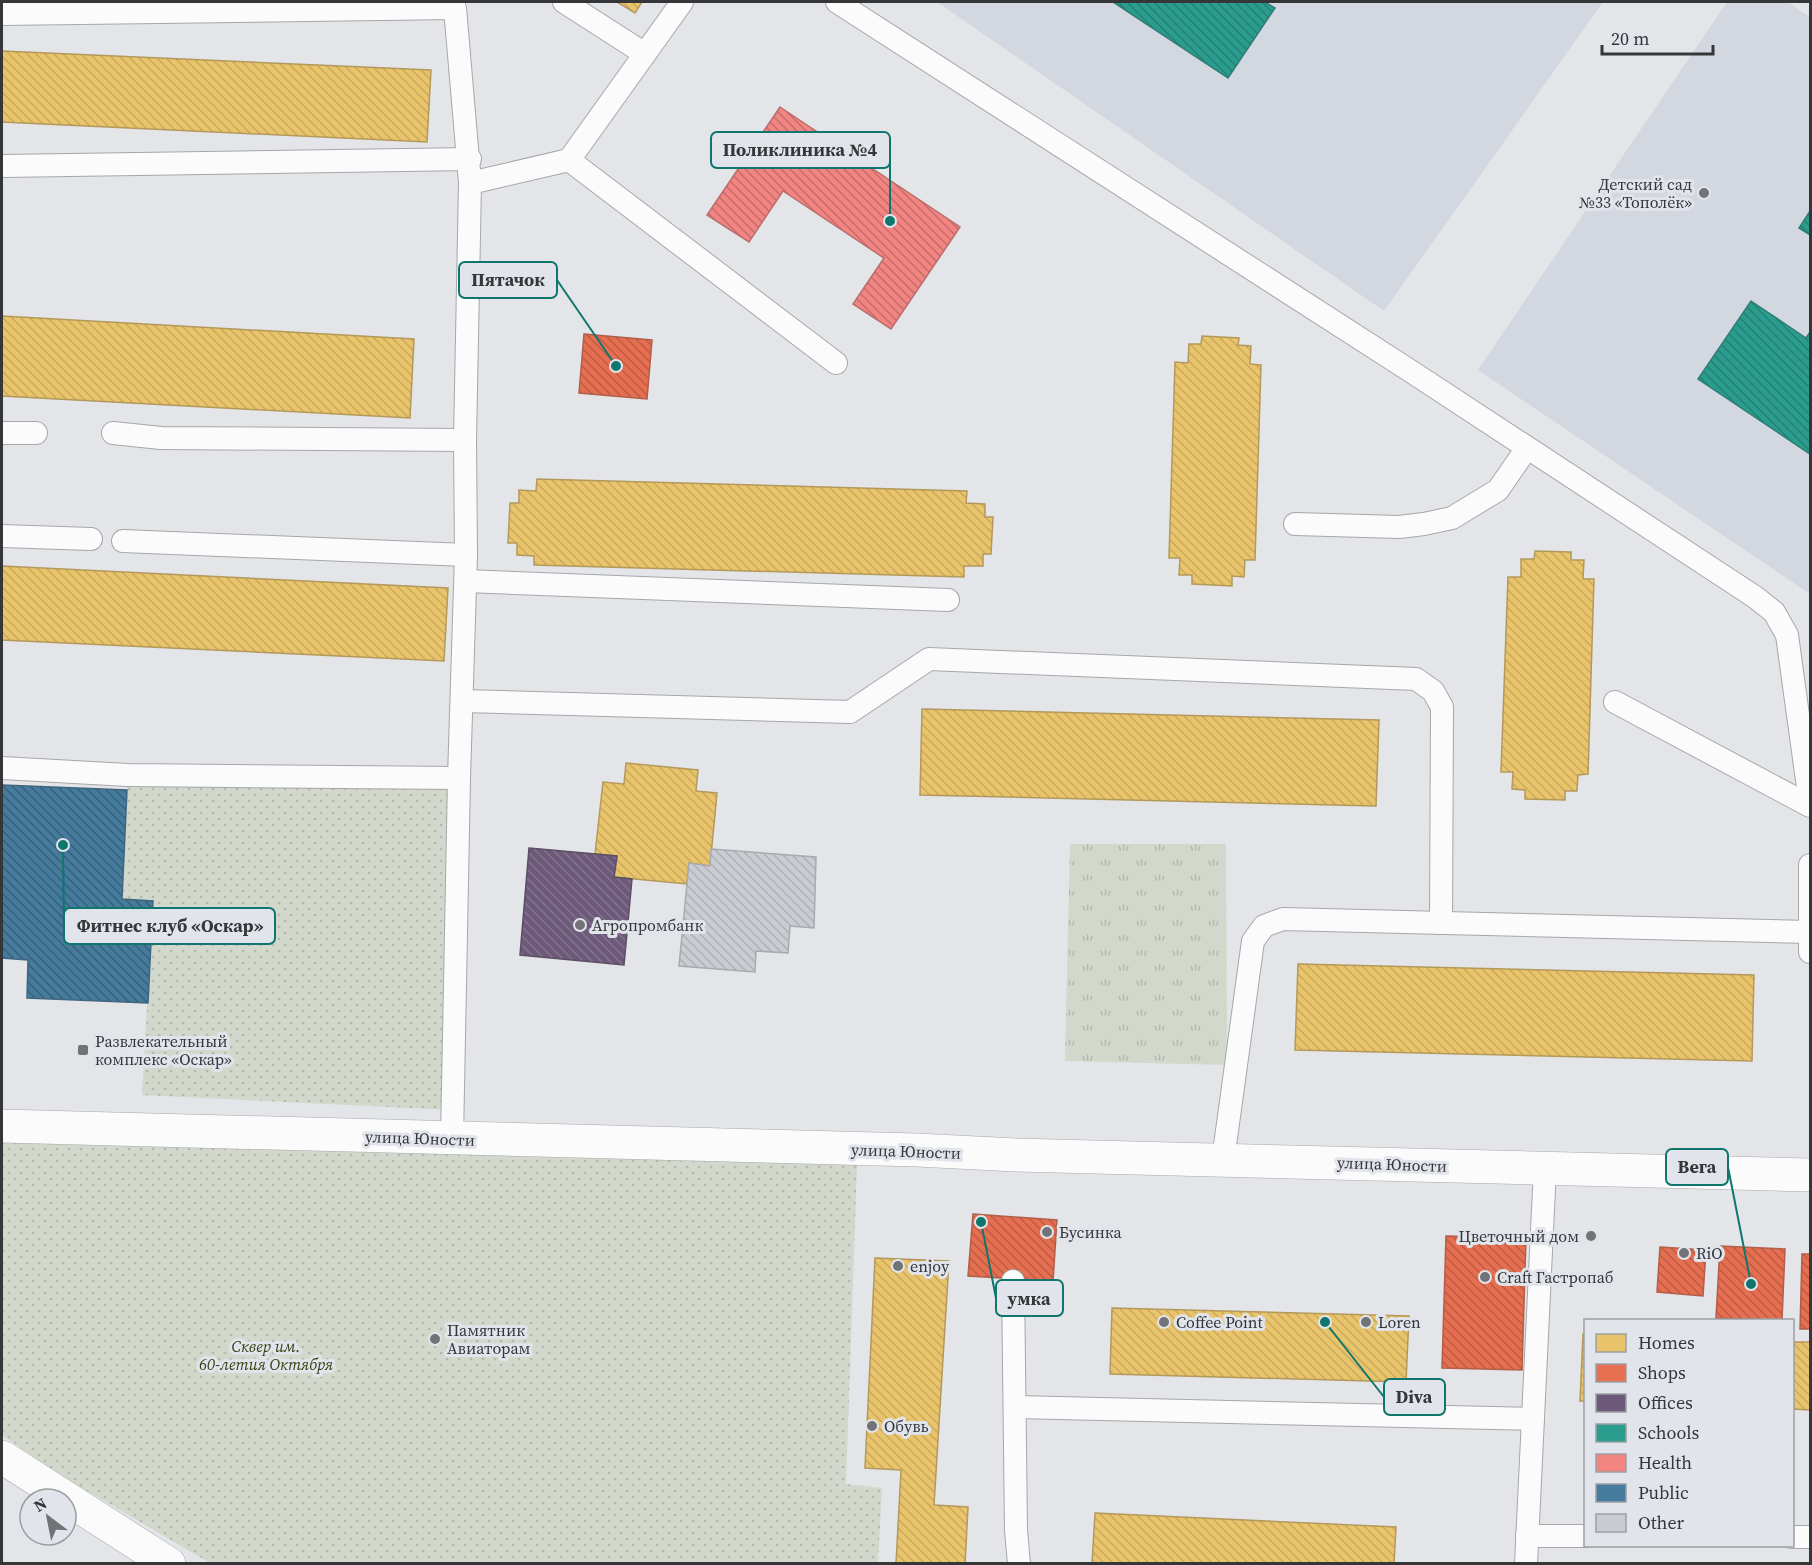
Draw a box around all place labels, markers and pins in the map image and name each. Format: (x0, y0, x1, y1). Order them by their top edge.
callout: Поликлиника №4 (711, 132, 890, 168)
place label: Детский сад №33 «Тополёк» (1579, 173, 1692, 213)
marker: Детский сад №33 «Тополёк» (1697, 186, 1711, 200)
callout: Пятачок (459, 262, 557, 298)
callout: Фитнес клуб «Оскар» (64, 908, 275, 944)
place label: Агропромбанк (592, 914, 703, 936)
marker: Агропромбанк (573, 918, 587, 932)
place label: Развлекательный комплекс «Оскар» (95, 1030, 232, 1070)
marker: Развлекательный комплекс «Оскар» (76, 1043, 90, 1057)
callout: Вега (1666, 1149, 1728, 1185)
place label: Бусинка (1059, 1221, 1122, 1243)
marker: Бусинка (1040, 1225, 1054, 1239)
place label: Цветочный дом (1458, 1225, 1579, 1247)
marker: Цветочный дом (1584, 1229, 1598, 1243)
place label: RiO (1696, 1242, 1723, 1264)
marker: RiO (1677, 1246, 1691, 1260)
place label: enjoy (910, 1255, 950, 1277)
marker: enjoy (891, 1259, 905, 1273)
place label: Craft Гастропаб (1497, 1266, 1614, 1288)
marker: Craft Гастропаб (1478, 1270, 1492, 1284)
callout: умка (996, 1280, 1063, 1316)
place label: Coffee Point (1176, 1311, 1263, 1333)
place label: Loren (1378, 1311, 1421, 1333)
marker: Coffee Point (1157, 1315, 1171, 1329)
marker: Loren (1359, 1315, 1373, 1329)
place label: Памятник Авиаторам (447, 1319, 531, 1359)
marker: Памятник Авиаторам (428, 1332, 442, 1346)
callout: Diva (1384, 1379, 1445, 1415)
place label: Обувь (884, 1415, 929, 1437)
marker: Обувь (865, 1419, 879, 1433)

